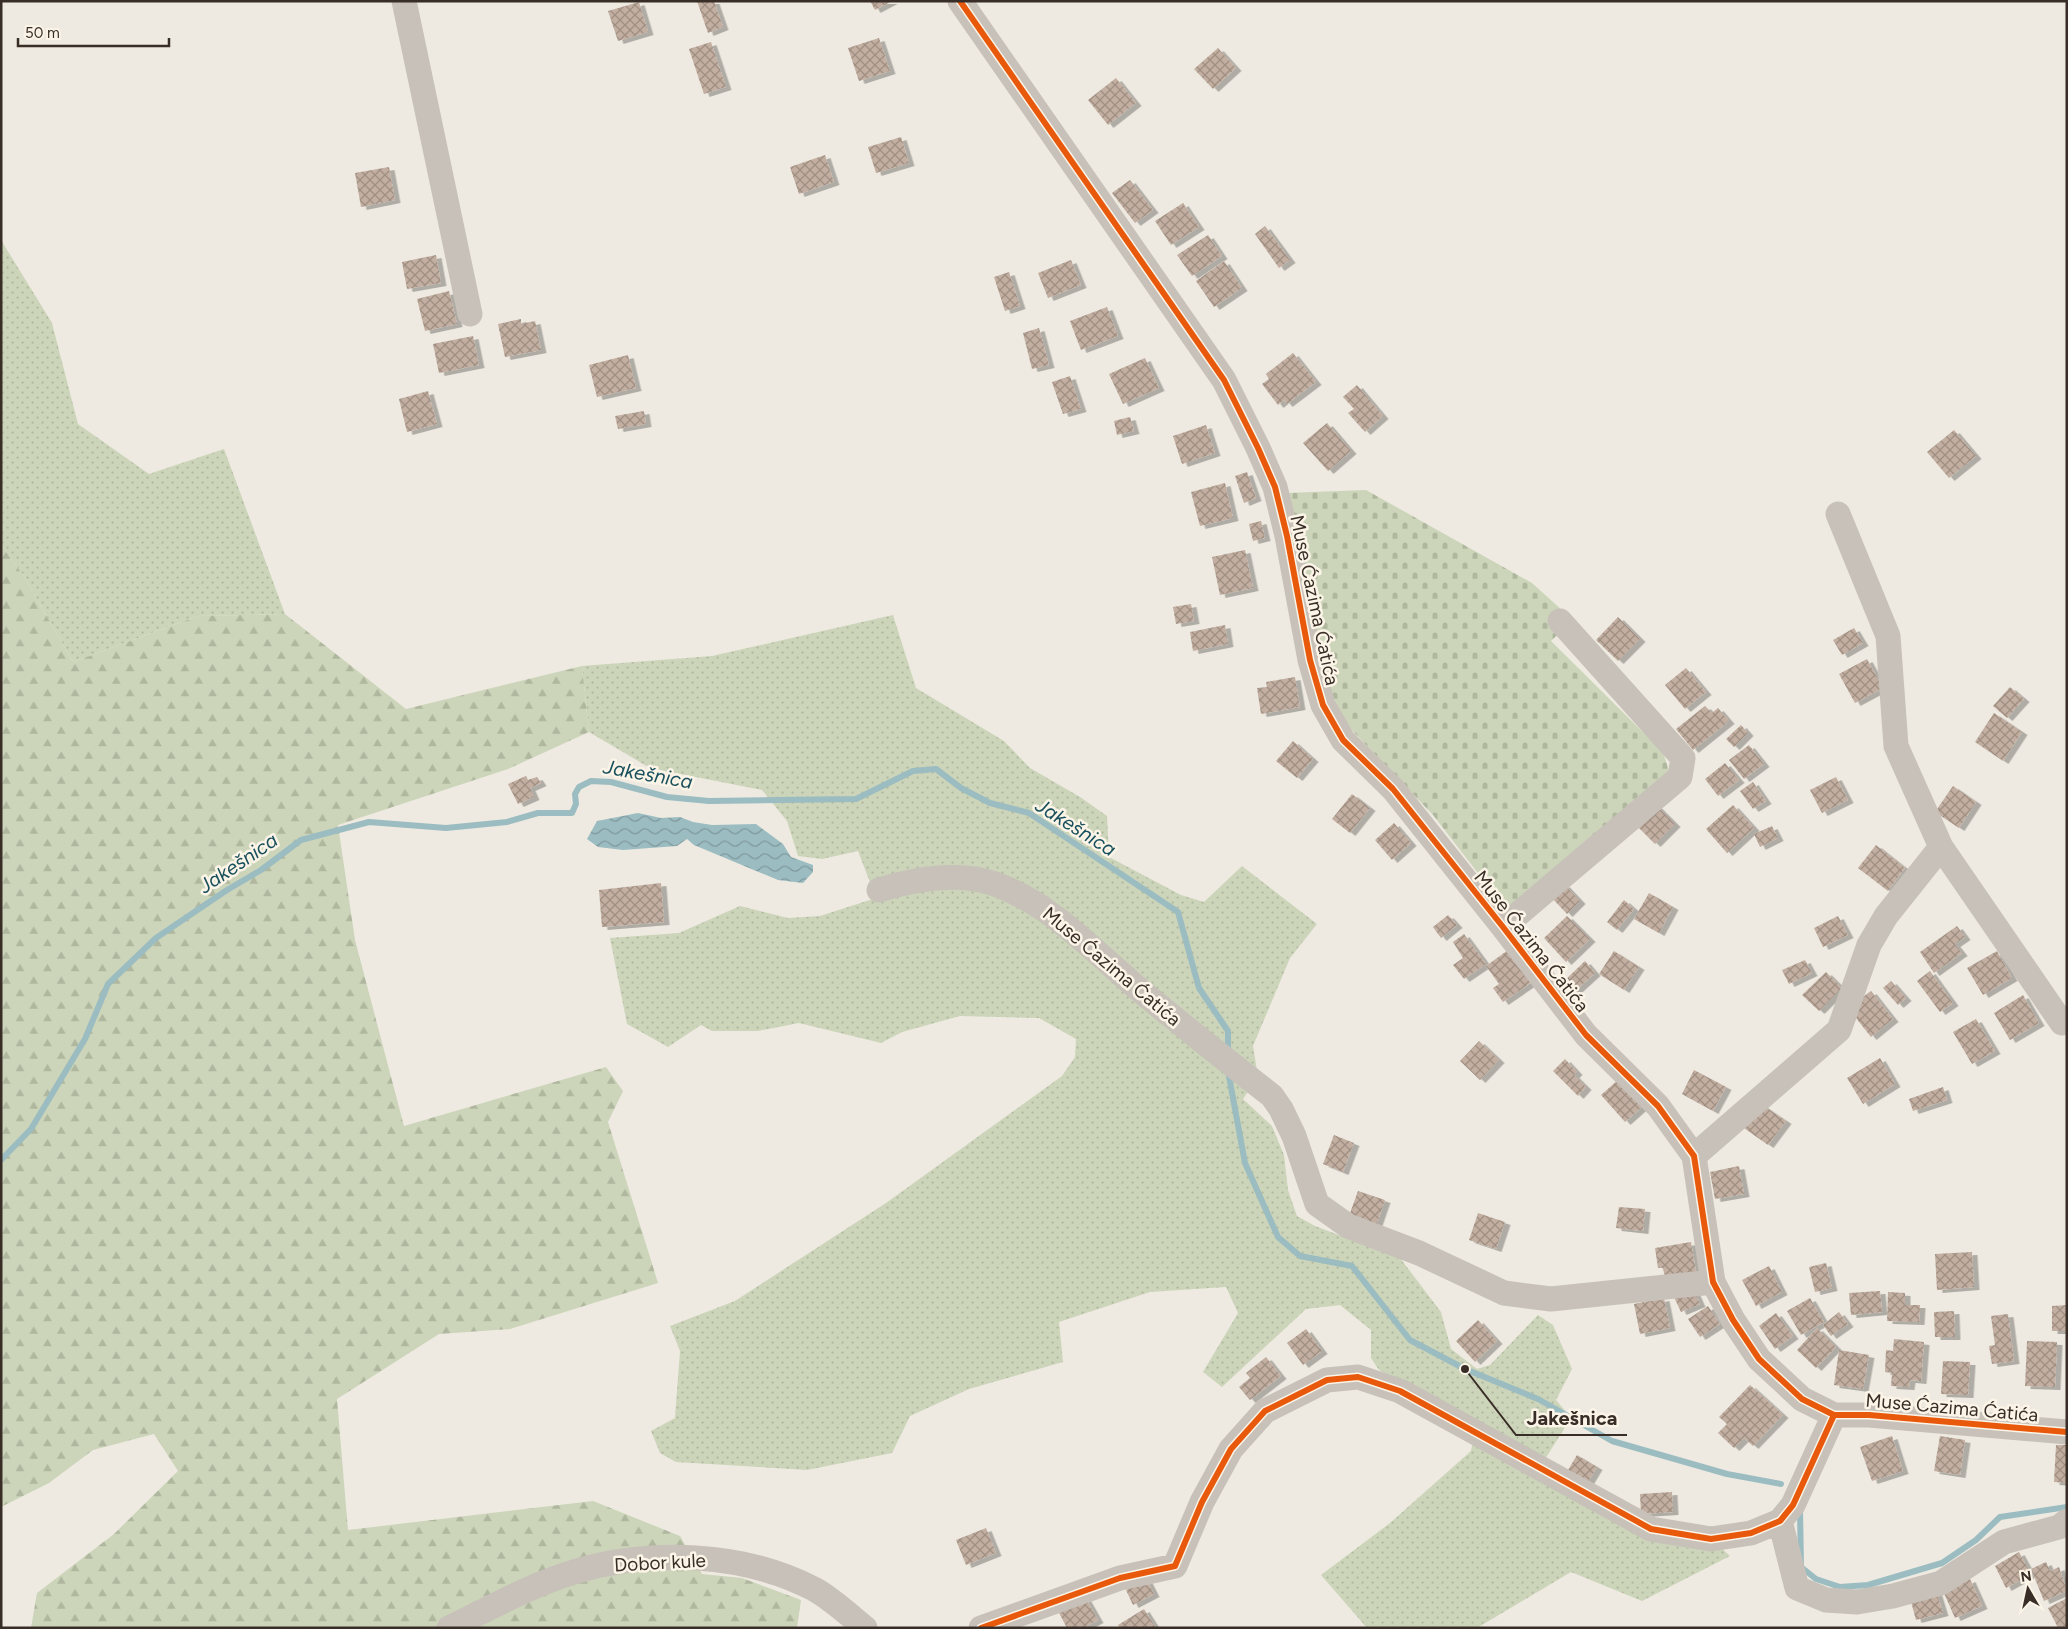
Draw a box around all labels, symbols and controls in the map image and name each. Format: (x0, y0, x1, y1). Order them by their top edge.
scale bar (18, 15, 169, 47)
text: 50 m (25, 24, 60, 42)
street label: Muse Ćazima Ćatića (1285, 513, 1344, 687)
water label: Jakešnica (600, 754, 695, 794)
water label: Jakešnica (1031, 792, 1121, 861)
water label: Jakešnica (193, 828, 282, 899)
street label: Muse Ćazima Ćatića (1469, 866, 1594, 1017)
street label: Muse Ćazima Ćatića (1038, 902, 1185, 1031)
street label: Muse Ćazima Ćatića (1865, 1388, 2039, 1427)
callout: Jakešnica (1516, 1400, 1627, 1435)
text: Jakešnica (1527, 1406, 1617, 1430)
street label: Dobor kule (614, 1549, 706, 1576)
north arrow (2003, 1564, 2053, 1614)
text: N (2019, 1567, 2033, 1586)

